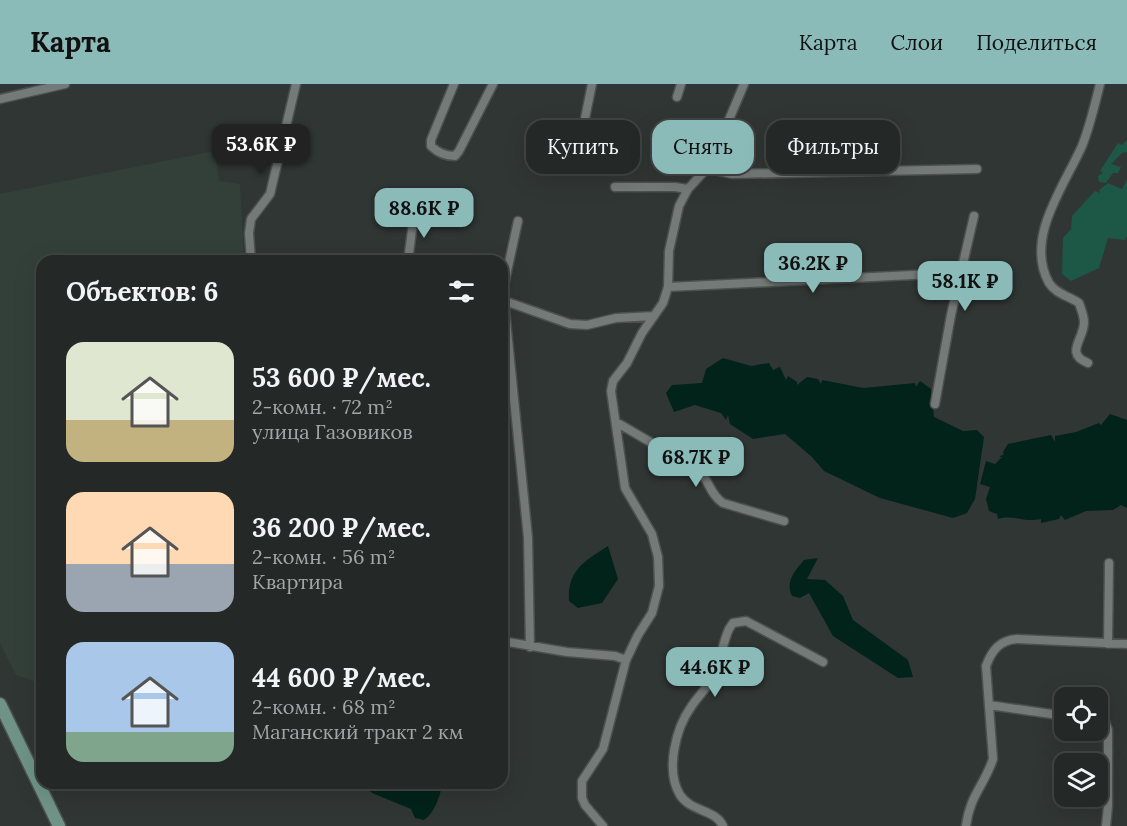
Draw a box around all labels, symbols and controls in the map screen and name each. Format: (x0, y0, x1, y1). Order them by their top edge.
text: Карта (30, 24, 111, 60)
text: Карта (799, 29, 858, 56)
text: Слои (891, 29, 943, 56)
text: Поделиться (976, 29, 1097, 56)
chip: Купить (526, 120, 640, 174)
chip: Снять (652, 120, 754, 174)
chip: Фильтры (766, 120, 900, 174)
pin: 53.6K ₽ (206, 124, 316, 175)
text: 53.6K ₽ (226, 131, 296, 156)
pin: 88.6K ₽ (369, 188, 479, 239)
text: 88.6K ₽ (389, 195, 459, 220)
pin: 36.2K ₽ (758, 243, 868, 294)
text: 36.2K ₽ (778, 250, 848, 275)
pin: 58.1K ₽ (910, 261, 1020, 312)
text: 58.1K ₽ (932, 268, 998, 293)
text: Объектов: 6 (66, 275, 219, 308)
icon: filters (445, 275, 478, 308)
text: 53 600 ₽/мес. (252, 361, 431, 394)
icon: home (114, 366, 186, 438)
text: 2-комн. · 72 m² (252, 394, 393, 419)
text: улица Газовиков (252, 419, 413, 444)
pin: 68.7K ₽ (641, 437, 751, 488)
text: 68.7K ₽ (662, 444, 730, 469)
text: 36 200 ₽/мес. (252, 511, 431, 544)
icon: home (114, 516, 186, 588)
text: 2-комн. · 56 m² (252, 544, 395, 569)
text: Квартира (252, 569, 343, 594)
pin: 44.6K ₽ (660, 647, 770, 698)
text: 44.6K ₽ (680, 654, 750, 679)
text: 44 600 ₽/мес. (252, 661, 431, 694)
icon: home (114, 666, 186, 738)
map controls (1054, 687, 1108, 807)
button: locate (1054, 687, 1108, 741)
text: 2-комн. · 68 m² (252, 694, 396, 719)
text: Маганский тракт 2 км (252, 719, 463, 744)
button: layers (1054, 753, 1108, 807)

